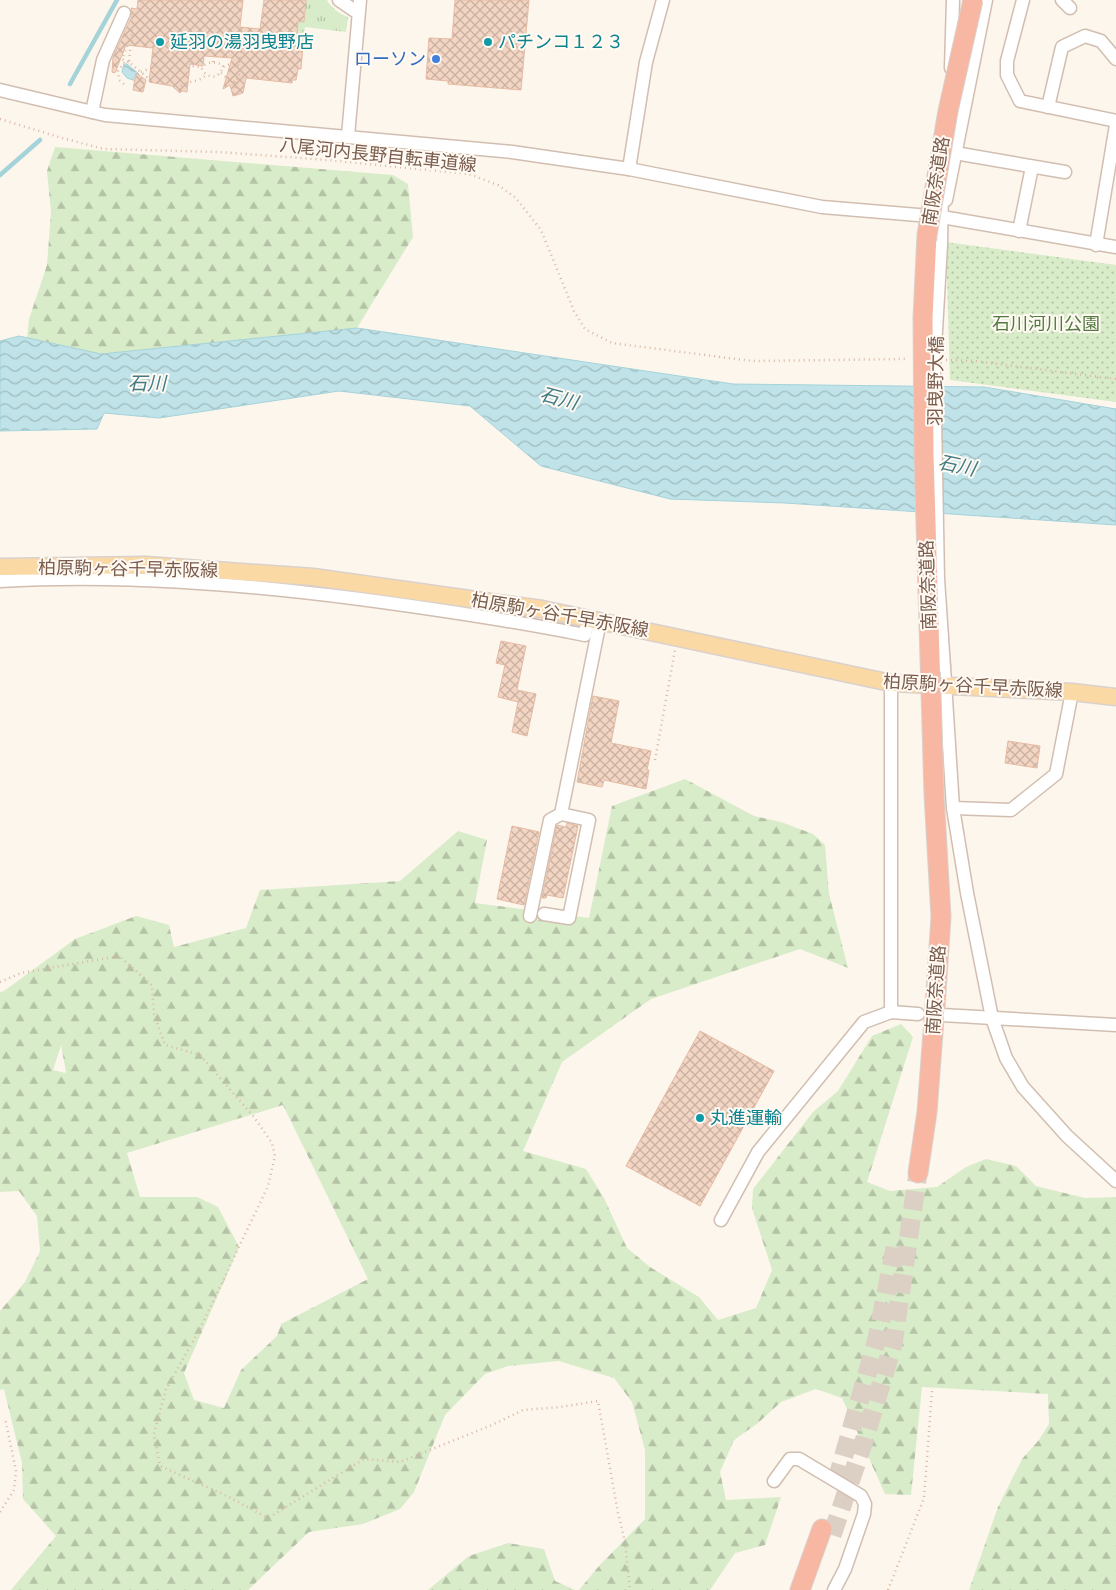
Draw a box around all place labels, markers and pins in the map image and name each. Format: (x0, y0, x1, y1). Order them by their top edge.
place label: 延羽の湯羽曳野店 (170, 30, 314, 52)
place label: パチンコ１２３ (498, 30, 624, 52)
marker: 延羽の湯羽曳野店 (154, 36, 166, 48)
marker: パチンコ１２３ (482, 36, 494, 48)
place label: ローソン (354, 47, 426, 69)
marker: ローソン (430, 53, 442, 65)
place label: 丸進運輸 (710, 1106, 782, 1128)
marker: 丸進運輸 (694, 1112, 706, 1124)

